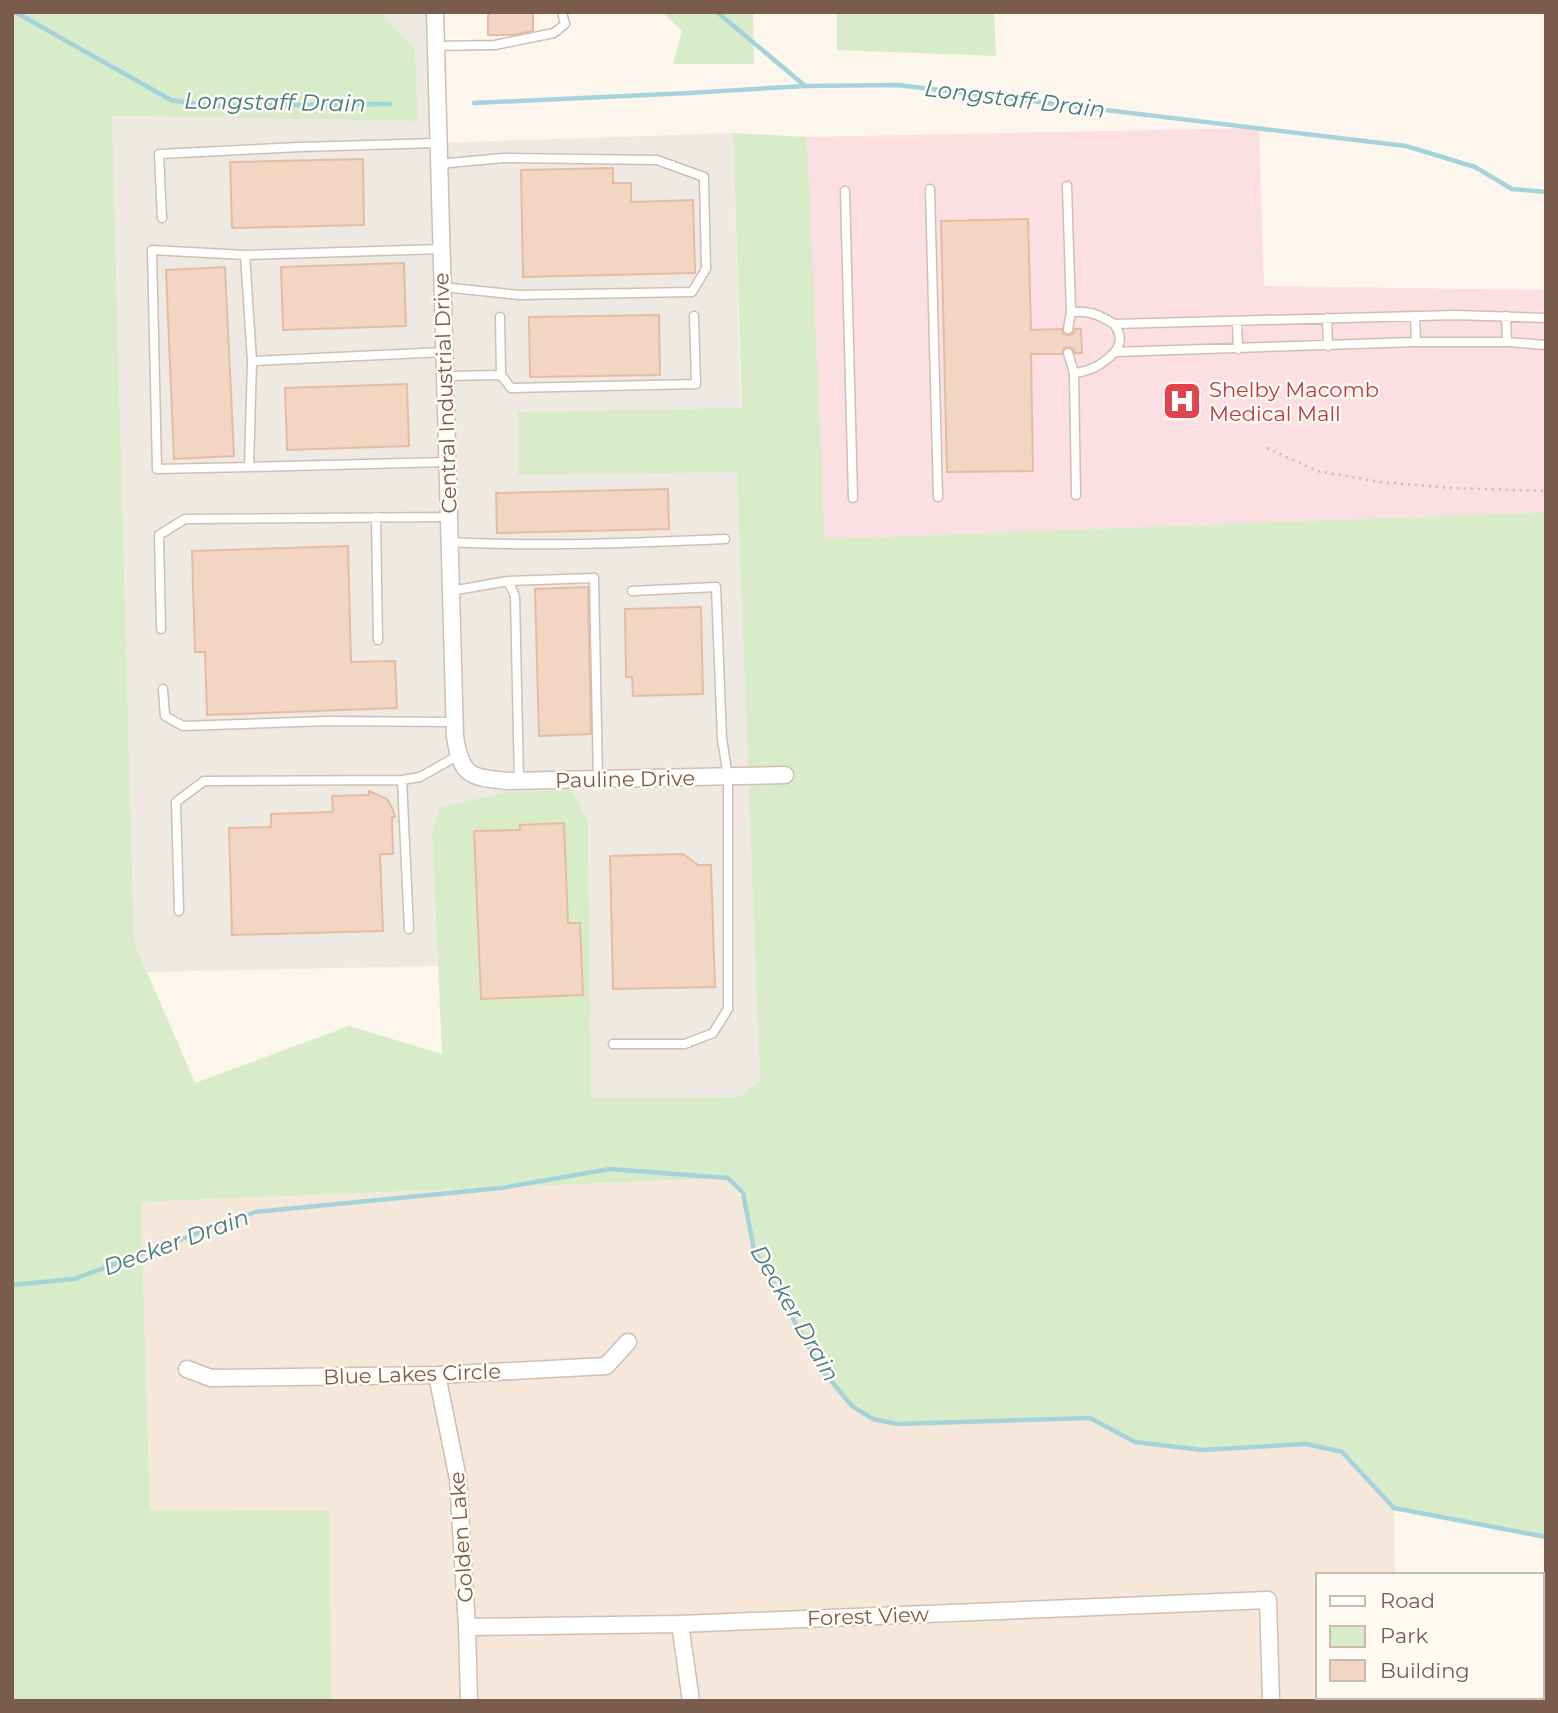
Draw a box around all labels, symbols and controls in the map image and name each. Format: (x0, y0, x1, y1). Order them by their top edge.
water label: Longstaff Drain (923, 74, 1107, 124)
water label: Longstaff Drain (184, 86, 366, 118)
street label: Central Industrial Drive (428, 272, 462, 514)
place label: Shelby Macomb Medical Mall (1209, 377, 1379, 426)
hospital icon: Shelby Macomb Medical Mall (1161, 380, 1203, 422)
street label: Pauline Drive (555, 765, 695, 793)
water label: Decker Drain (99, 1203, 253, 1281)
water label: Decker Drain (745, 1240, 845, 1386)
street label: Blue Lakes Circle (323, 1358, 501, 1390)
street label: Golden Lake (444, 1471, 478, 1603)
legend (1316, 1573, 1544, 1699)
text: Road (1380, 1588, 1435, 1613)
street label: Forest View (807, 1601, 930, 1631)
text: Park (1380, 1623, 1428, 1648)
text: Building (1380, 1658, 1470, 1683)

